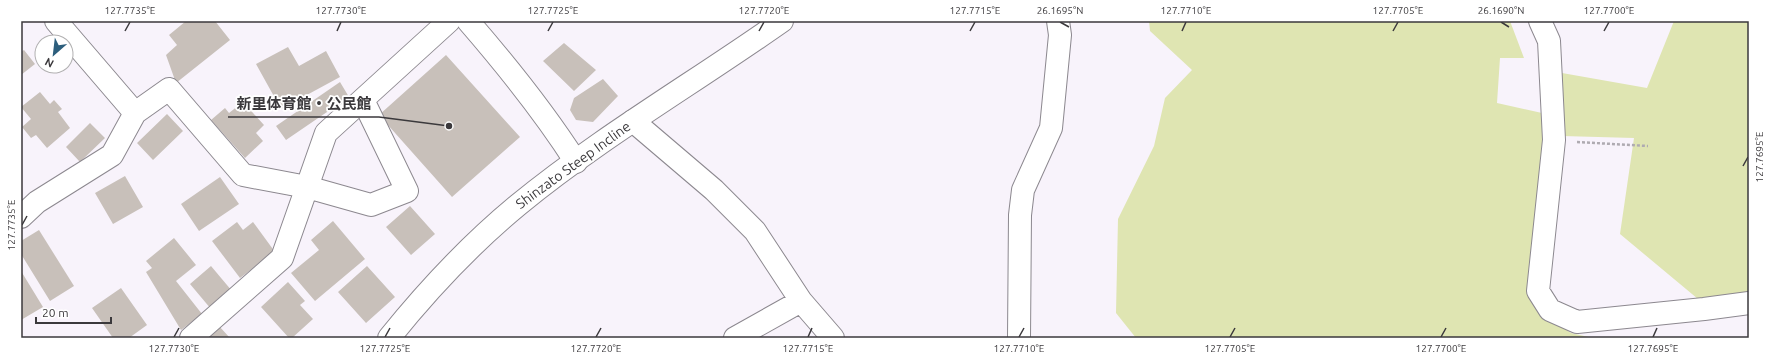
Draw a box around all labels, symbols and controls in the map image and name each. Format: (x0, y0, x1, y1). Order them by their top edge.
text: 127.7735°E (105, 5, 156, 16)
text: 127.7730°E (316, 5, 367, 16)
text: 127.7725°E (528, 5, 579, 16)
text: 127.7720°E (739, 5, 790, 16)
text: 127.7715°E (950, 5, 1001, 16)
text: 26.1695°N (1037, 5, 1083, 16)
text: 127.7710°E (1161, 5, 1212, 16)
text: 127.7705°E (1373, 5, 1424, 16)
text: 26.1690°N (1478, 5, 1524, 16)
text: 127.7700°E (1584, 5, 1635, 16)
north arrow (34, 34, 74, 74)
text: N (43, 56, 56, 70)
callout: 新里体育館・公民館 (228, 90, 379, 117)
text: 新里体育館・公民館 (236, 95, 372, 112)
street label: Shinzato Steep Incline (513, 118, 633, 212)
text: 127.7695°E (1754, 131, 1765, 182)
text: 127.7735°E (6, 199, 17, 250)
scale bar (36, 299, 111, 325)
text: 20 m (42, 306, 69, 319)
text: 127.7730°E (149, 343, 200, 354)
text: 127.7725°E (360, 343, 411, 354)
text: 127.7720°E (571, 343, 622, 354)
text: 127.7715°E (783, 343, 834, 354)
text: 127.7710°E (994, 343, 1045, 354)
text: 127.7705°E (1205, 343, 1256, 354)
text: 127.7700°E (1416, 343, 1467, 354)
text: 127.7695°E (1628, 343, 1679, 354)

